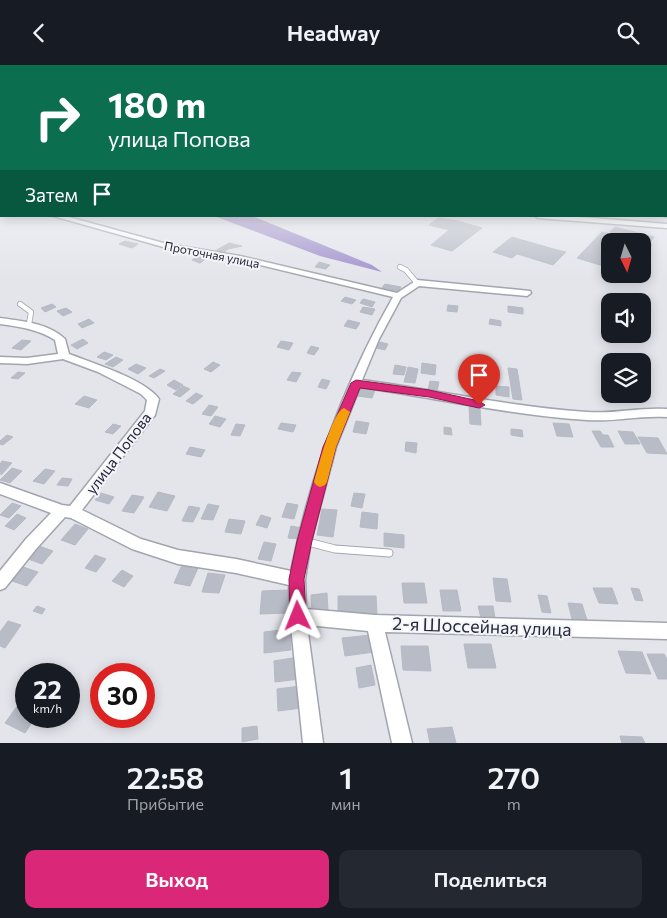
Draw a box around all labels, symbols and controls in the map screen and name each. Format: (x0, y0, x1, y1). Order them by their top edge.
icon: back (25, 19, 53, 47)
text: Headway (287, 19, 380, 46)
icon: search (614, 19, 642, 47)
text: 180 m (108, 82, 206, 125)
icon: right (25, 85, 90, 150)
text: улица Попова (108, 125, 251, 152)
icon: arrive (88, 180, 116, 208)
text: Затем (25, 183, 78, 206)
north arrow (601, 233, 651, 283)
map controls (601, 233, 651, 403)
street label: Проточная улица (163, 238, 261, 270)
button: sound (601, 293, 651, 343)
button: layers (601, 353, 651, 403)
pin (458, 354, 500, 405)
icon: arrive (465, 361, 493, 389)
street label: улица Попова (82, 409, 154, 497)
position arrow (271, 589, 323, 641)
street label: 2-я Шоссейная улица (392, 612, 572, 640)
speed limit sign: 30 (90, 663, 155, 728)
text: 22 (33, 674, 62, 704)
text: km/h (33, 701, 62, 715)
text: 22:58 (127, 758, 204, 795)
text: 1 (339, 758, 352, 795)
text: 270 (487, 758, 540, 795)
text: Прибытие (127, 794, 204, 813)
text: мин (331, 794, 361, 813)
text: m (507, 794, 521, 813)
button: Выход (25, 850, 329, 908)
button: Поделиться (339, 850, 642, 908)

